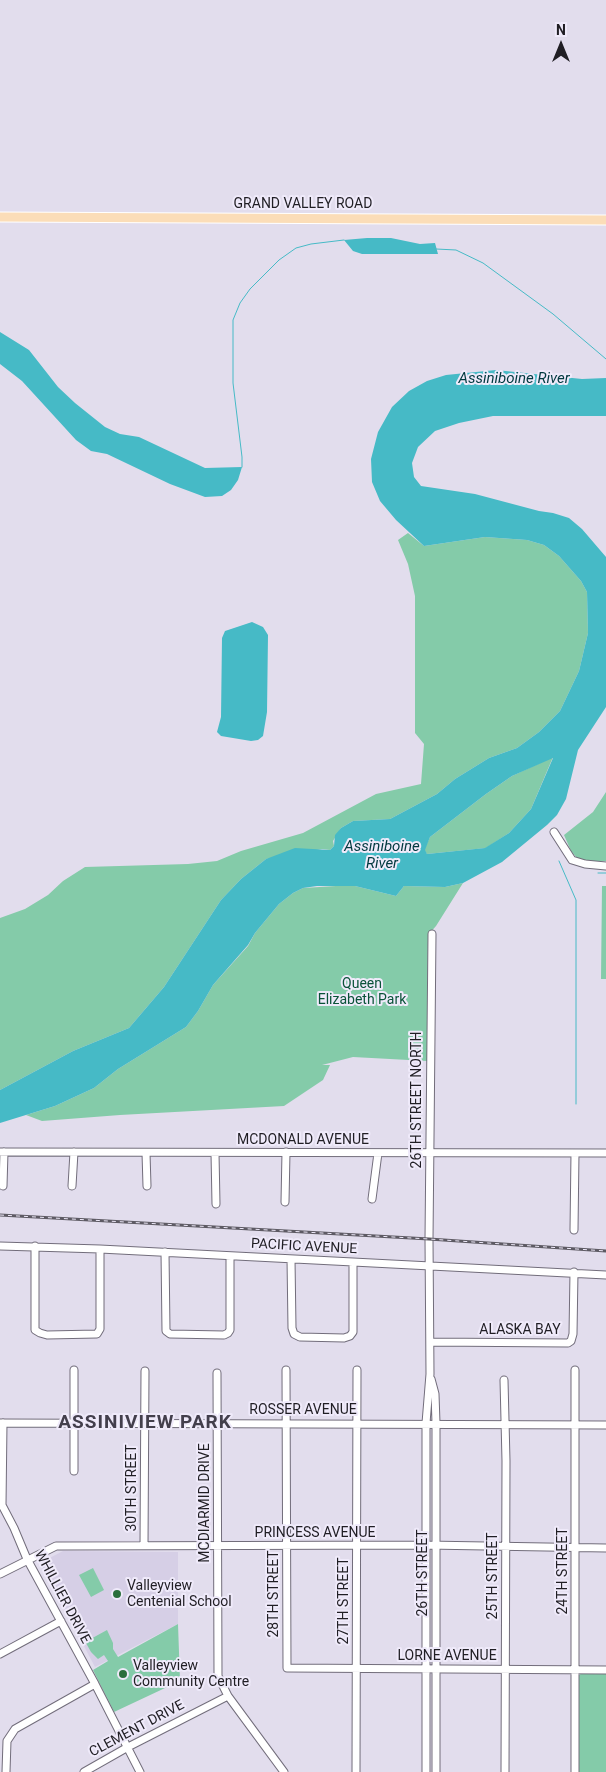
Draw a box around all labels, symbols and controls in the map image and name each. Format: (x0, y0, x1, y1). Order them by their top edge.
north arrow (536, 20, 586, 70)
text: N (556, 22, 566, 38)
street label: GRAND VALLEY ROAD (234, 196, 372, 212)
water label: Assiniboine River (458, 370, 570, 388)
water label: Assiniboine River (344, 838, 420, 873)
park label: Queen Elizabeth Park (318, 976, 406, 1009)
street label: 26TH STREET NORTH (409, 1032, 425, 1168)
street label: MCDONALD AVENUE (237, 1132, 369, 1148)
street label: PACIFIC AVENUE (250, 1236, 358, 1258)
street label: ALASKA BAY (479, 1322, 561, 1338)
street label: ROSSER AVENUE (249, 1402, 357, 1418)
district label: ASSINIVIEW PARK (56, 1412, 234, 1434)
street label: MCDIARMID DRIVE (197, 1443, 213, 1563)
street label: 30TH STREET (124, 1444, 140, 1532)
street label: PRINCESS AVENUE (255, 1525, 375, 1541)
street label: 24TH STREET (555, 1527, 571, 1615)
street label: 26TH STREET (415, 1529, 431, 1617)
street label: 25TH STREET (485, 1532, 501, 1620)
street label: WHILLIER DRIVE (30, 1547, 94, 1647)
street label: 28TH STREET (266, 1550, 282, 1638)
street label: 27TH STREET (336, 1557, 352, 1645)
place label: Valleyview Centenial School (127, 1578, 232, 1610)
marker: Valleyview Centenial School (111, 1588, 123, 1600)
street label: LORNE AVENUE (397, 1648, 497, 1664)
place label: Valleyview Community Centre (133, 1658, 249, 1690)
marker: Valleyview Community Centre (117, 1668, 129, 1680)
street label: CLEMENT DRIVE (87, 1697, 187, 1761)

